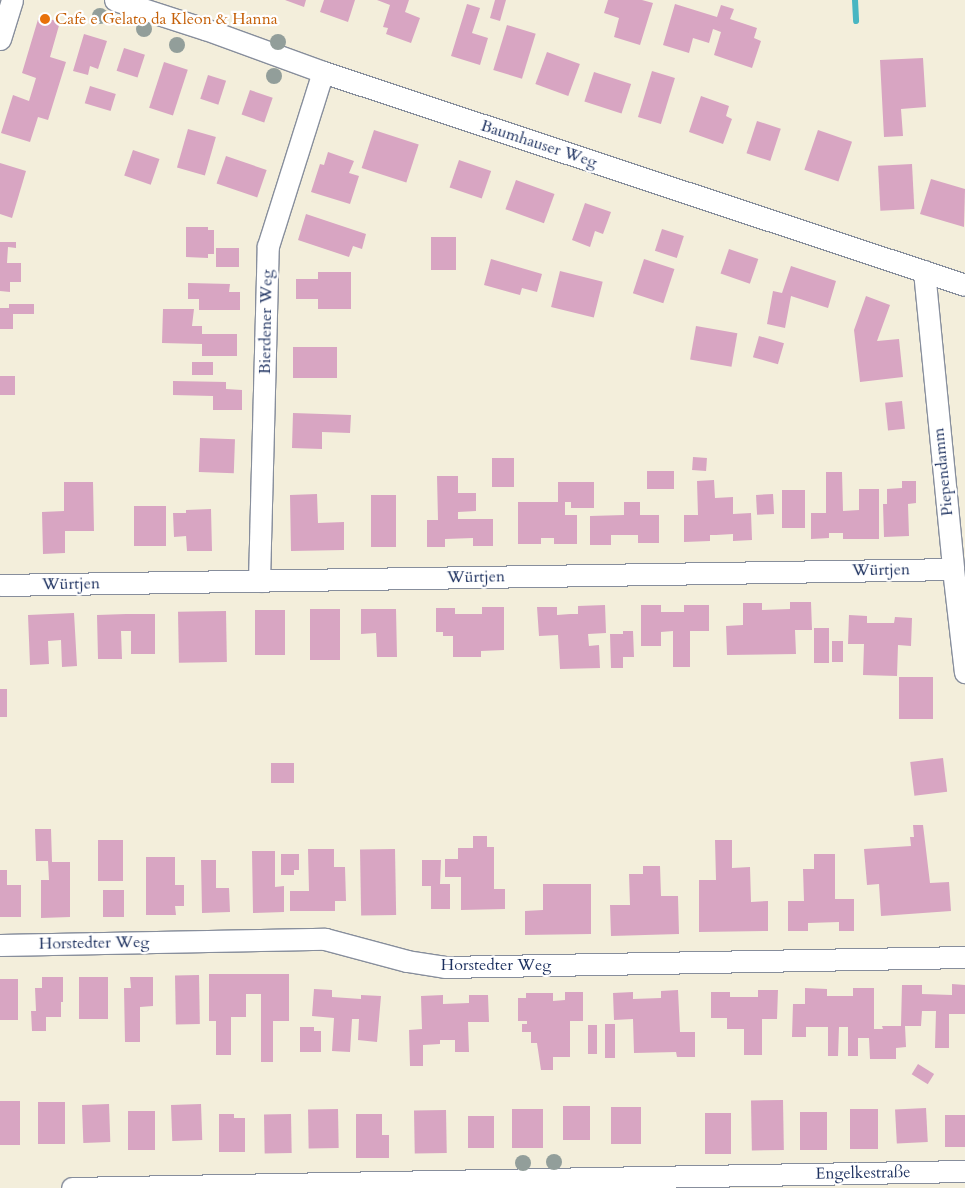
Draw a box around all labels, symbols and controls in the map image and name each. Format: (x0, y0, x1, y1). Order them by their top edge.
place label: Cafe e Gelato da Kleon & Hanna (55, 9, 278, 29)
marker: Cafe e Gelato da Kleon & Hanna (39, 13, 51, 25)
street label: Baumhauser Weg (478, 116, 600, 172)
street label: Bierdener Weg (255, 270, 277, 374)
street label: Piependamm (929, 427, 957, 517)
street label: Würtjen (852, 560, 910, 580)
street label: Würtjen (447, 567, 505, 587)
street label: Würtjen (42, 574, 100, 594)
street label: Horstedter Weg (39, 932, 149, 954)
street label: Horstedter Weg (441, 955, 551, 975)
street label: Engelkestraße (815, 1163, 911, 1183)

